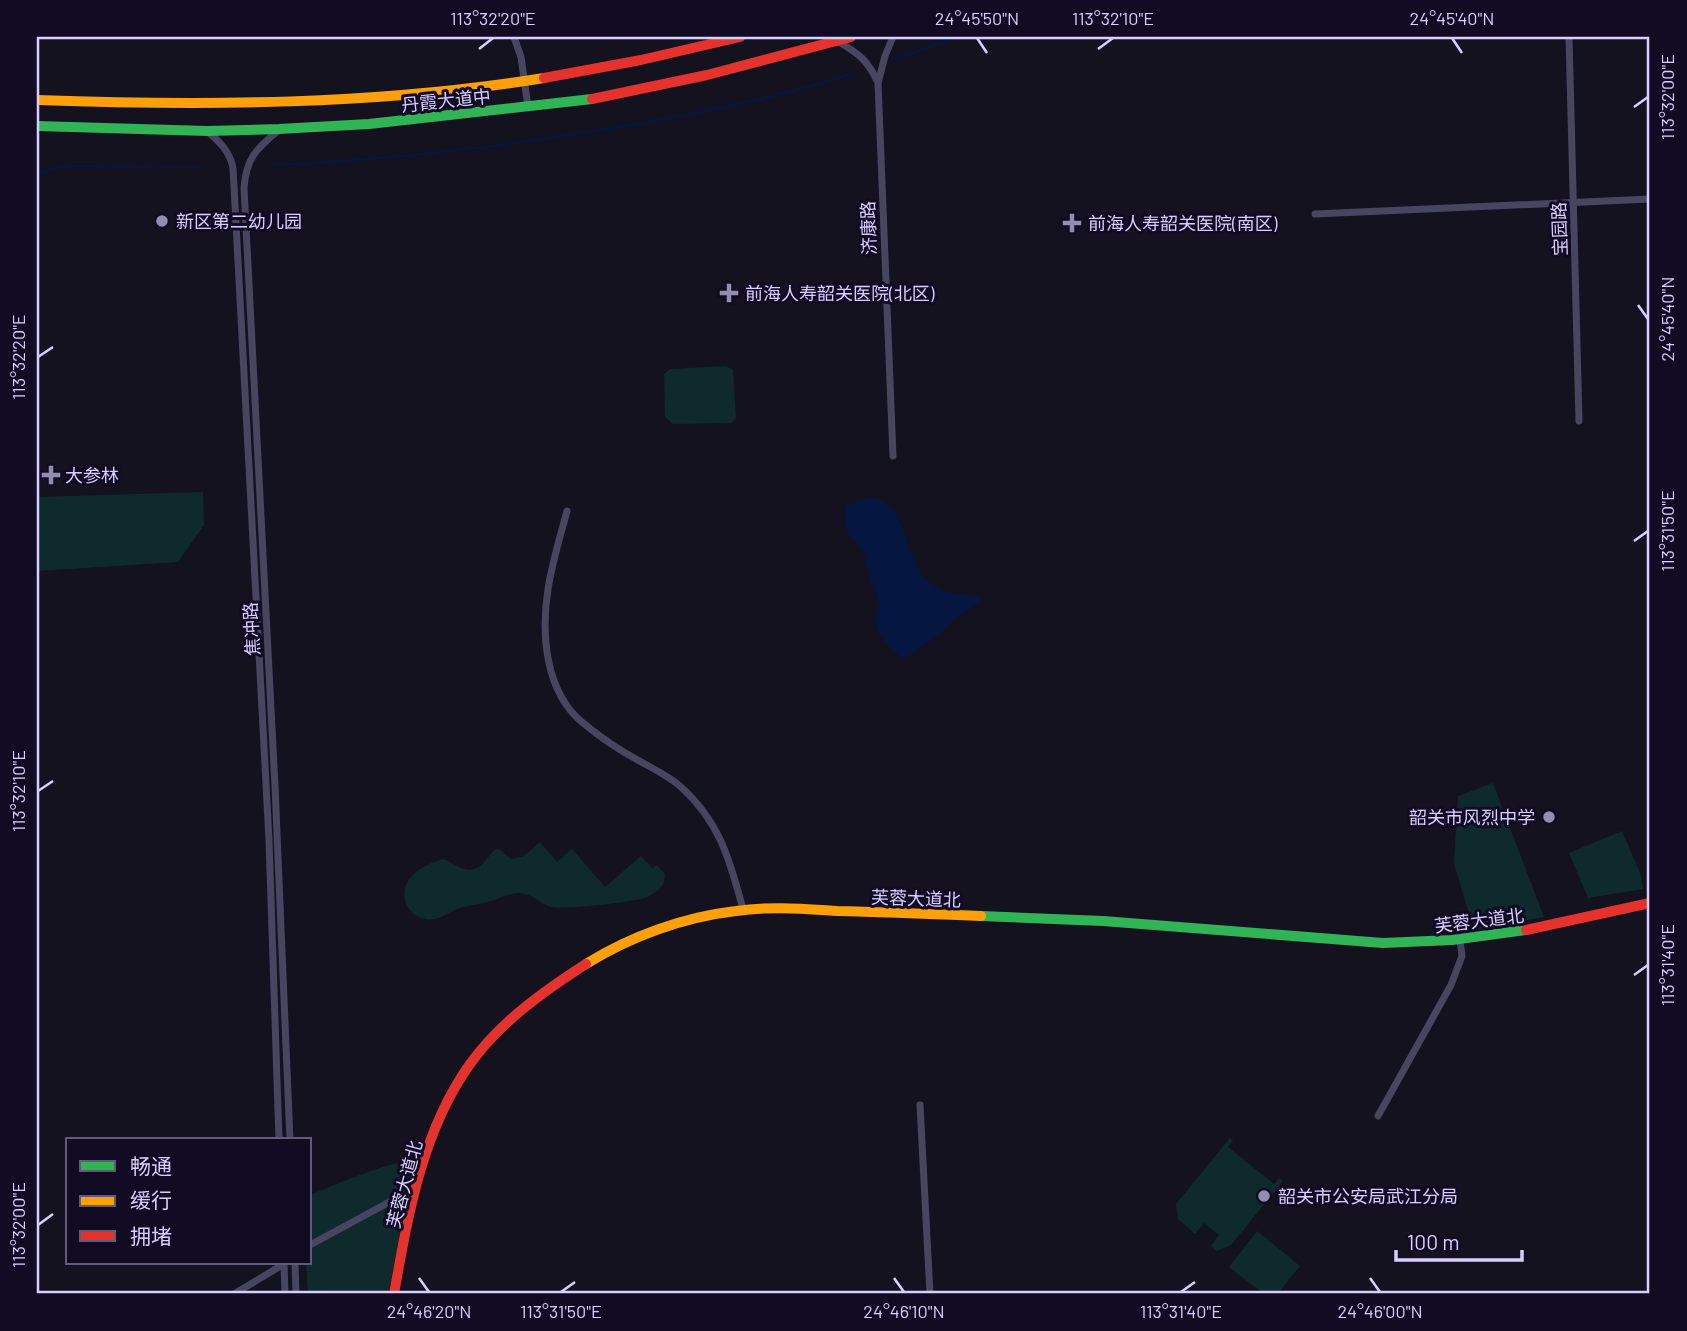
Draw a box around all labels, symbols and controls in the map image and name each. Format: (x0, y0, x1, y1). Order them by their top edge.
text: 113°32'20"E (450, 7, 536, 29)
text: 24°45'50"N (935, 7, 1019, 29)
text: 113°32'10"E (1072, 7, 1154, 29)
text: 24°45'40"N (1410, 7, 1494, 29)
text: 113°32'00"E (1656, 54, 1678, 140)
street label: 丹霞大道中 (400, 84, 492, 116)
street label: 济康路 (856, 201, 880, 255)
street label: 宝园路 (1547, 202, 1571, 256)
place label: 新区第二幼儿园 (176, 210, 302, 232)
place label: 前海人寿韶关医院(南区) (1088, 212, 1278, 234)
marker: 新区第二幼儿园 (154, 213, 170, 229)
marker: 前海人寿韶关医院(南区) (1062, 213, 1082, 233)
text: 24°45'40"N (1656, 277, 1678, 361)
place label: 前海人寿韶关医院(北区) (745, 282, 935, 304)
marker: 前海人寿韶关医院(北区) (719, 283, 739, 303)
text: 113°32'20"E (7, 314, 29, 400)
place label: 大参林 (65, 464, 119, 486)
marker: 大参林 (43, 467, 59, 483)
text: 113°31'50"E (1656, 490, 1678, 572)
street label: 焦冲路 (239, 601, 263, 657)
text: 113°32'10"E (7, 750, 29, 832)
place label: 韶关市风烈中学 (1409, 806, 1535, 828)
marker: 韶关市风烈中学 (1541, 809, 1557, 825)
street label: 芙蓉大道北 (871, 885, 961, 911)
street label: 芙蓉大道北 (1433, 904, 1525, 936)
text: 113°31'40"E (1656, 924, 1678, 1006)
legend (66, 1138, 312, 1264)
street label: 芙蓉大道北 (382, 1138, 426, 1230)
text: 畅通 (130, 1153, 172, 1178)
text: 113°32'00"E (7, 1182, 29, 1268)
place label: 韶关市公安局武江分局 (1278, 1185, 1458, 1207)
text: 缓行 (130, 1187, 172, 1212)
marker: 韶关市公安局武江分局 (1256, 1188, 1272, 1204)
scale bar (1396, 1219, 1522, 1263)
text: 拥堵 (130, 1223, 172, 1248)
text: 100 m (1407, 1229, 1460, 1254)
text: 24°46'20"N (387, 1300, 471, 1322)
text: 113°31'50"E (520, 1300, 602, 1322)
text: 24°46'10"N (863, 1300, 945, 1322)
text: 113°31'40"E (1140, 1300, 1222, 1322)
text: 24°46'00"N (1337, 1300, 1423, 1322)

